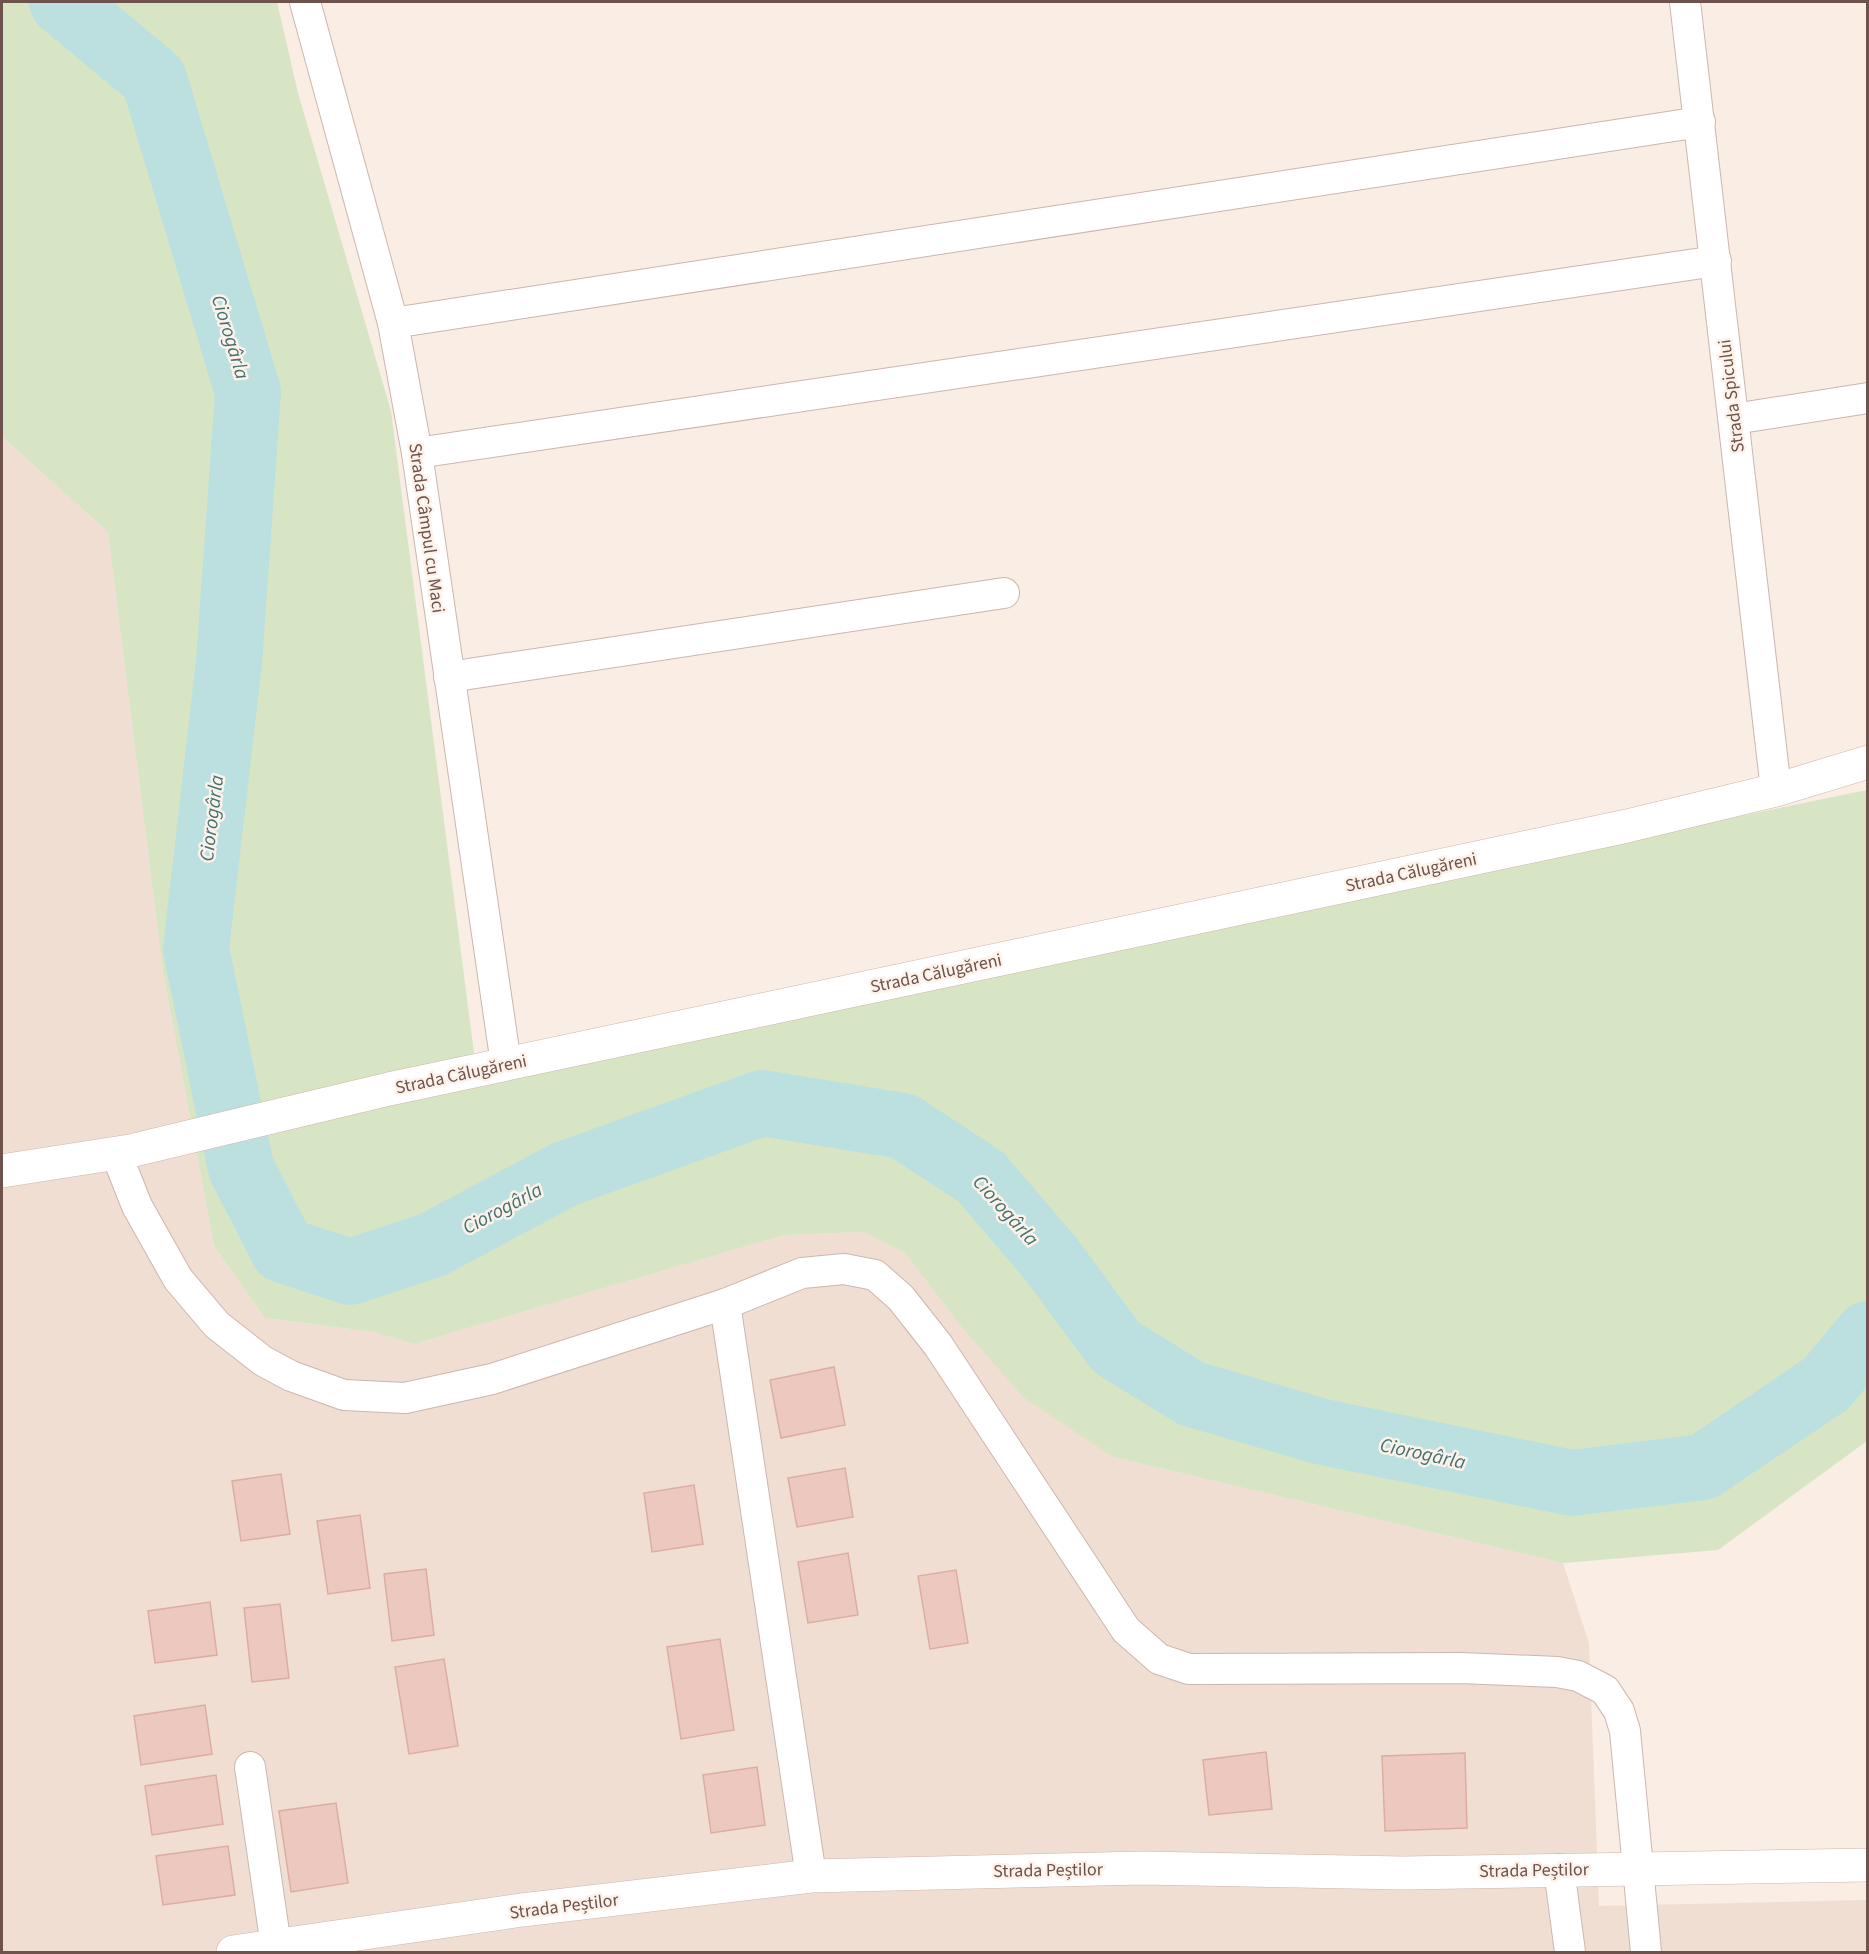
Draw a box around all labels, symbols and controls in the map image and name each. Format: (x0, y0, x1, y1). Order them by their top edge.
water label: Ciorogârla (204, 292, 256, 383)
street label: Strada Spicului (1712, 338, 1751, 454)
street label: Strada Câmpul cu Maci (402, 441, 451, 615)
water label: Ciorogârla (193, 773, 231, 863)
street label: Strada Călugăreni (1343, 846, 1479, 899)
street label: Strada Călugăreni (868, 947, 1004, 1000)
street label: Strada Călugăreni (393, 1048, 529, 1101)
water label: Ciorogârla (966, 1169, 1045, 1252)
water label: Ciorogârla (458, 1176, 548, 1242)
water label: Ciorogârla (1377, 1431, 1468, 1477)
street label: Strada Peștilor (993, 1857, 1104, 1884)
street label: Strada Peștilor (1479, 1857, 1590, 1884)
street label: Strada Peștilor (508, 1887, 621, 1926)

